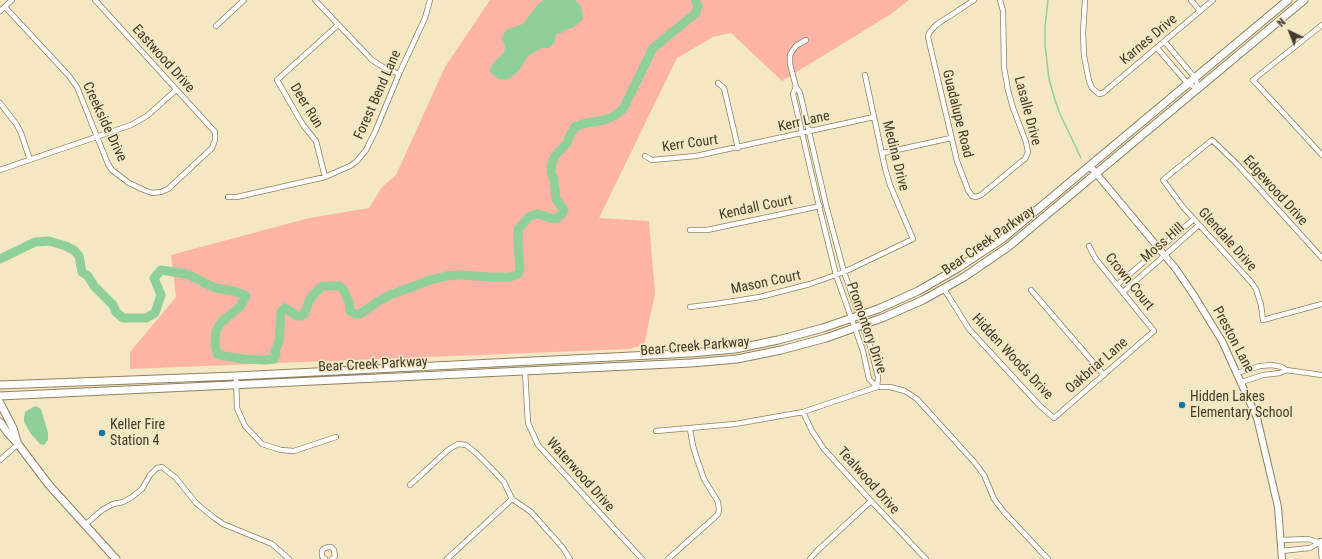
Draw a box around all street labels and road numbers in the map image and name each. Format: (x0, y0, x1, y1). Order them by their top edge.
street label: Karnes Drive (1117, 11, 1181, 69)
street label: Eastwood Drive (128, 22, 198, 96)
street label: Forest Bend Lane (351, 48, 405, 142)
street label: Guadalupe Road (938, 68, 976, 160)
street label: Lasalle Drive (1010, 75, 1044, 147)
street label: Creekside Drive (78, 80, 130, 164)
street label: Deer Run (286, 81, 326, 131)
street label: Kerr Lane (777, 108, 831, 136)
street label: Medina Drive (878, 119, 912, 193)
street label: Kerr Court (661, 132, 719, 156)
street label: Edgewood Drive (1239, 153, 1311, 229)
street label: Kendall Court (718, 192, 794, 224)
street label: Bear Creek Parkway (939, 203, 1039, 279)
street label: Glendale Drive (1194, 205, 1260, 275)
street label: Moss Hill (1138, 220, 1188, 266)
street label: Crown Court (1101, 250, 1157, 314)
street label: Mason Court (729, 267, 803, 299)
street label: Promontory Drive (842, 280, 890, 376)
street label: Preston Lane (1209, 304, 1257, 376)
street label: Hidden Woods Drive (968, 311, 1056, 403)
street label: Bear Creek Parkway (640, 334, 750, 360)
street label: Oakbriar Lane (1063, 334, 1131, 398)
street label: Bear Creek Parkway (318, 354, 428, 376)
street label: Waterwood Drive (542, 435, 618, 515)
street label: Tealwood Drive (834, 444, 902, 518)

